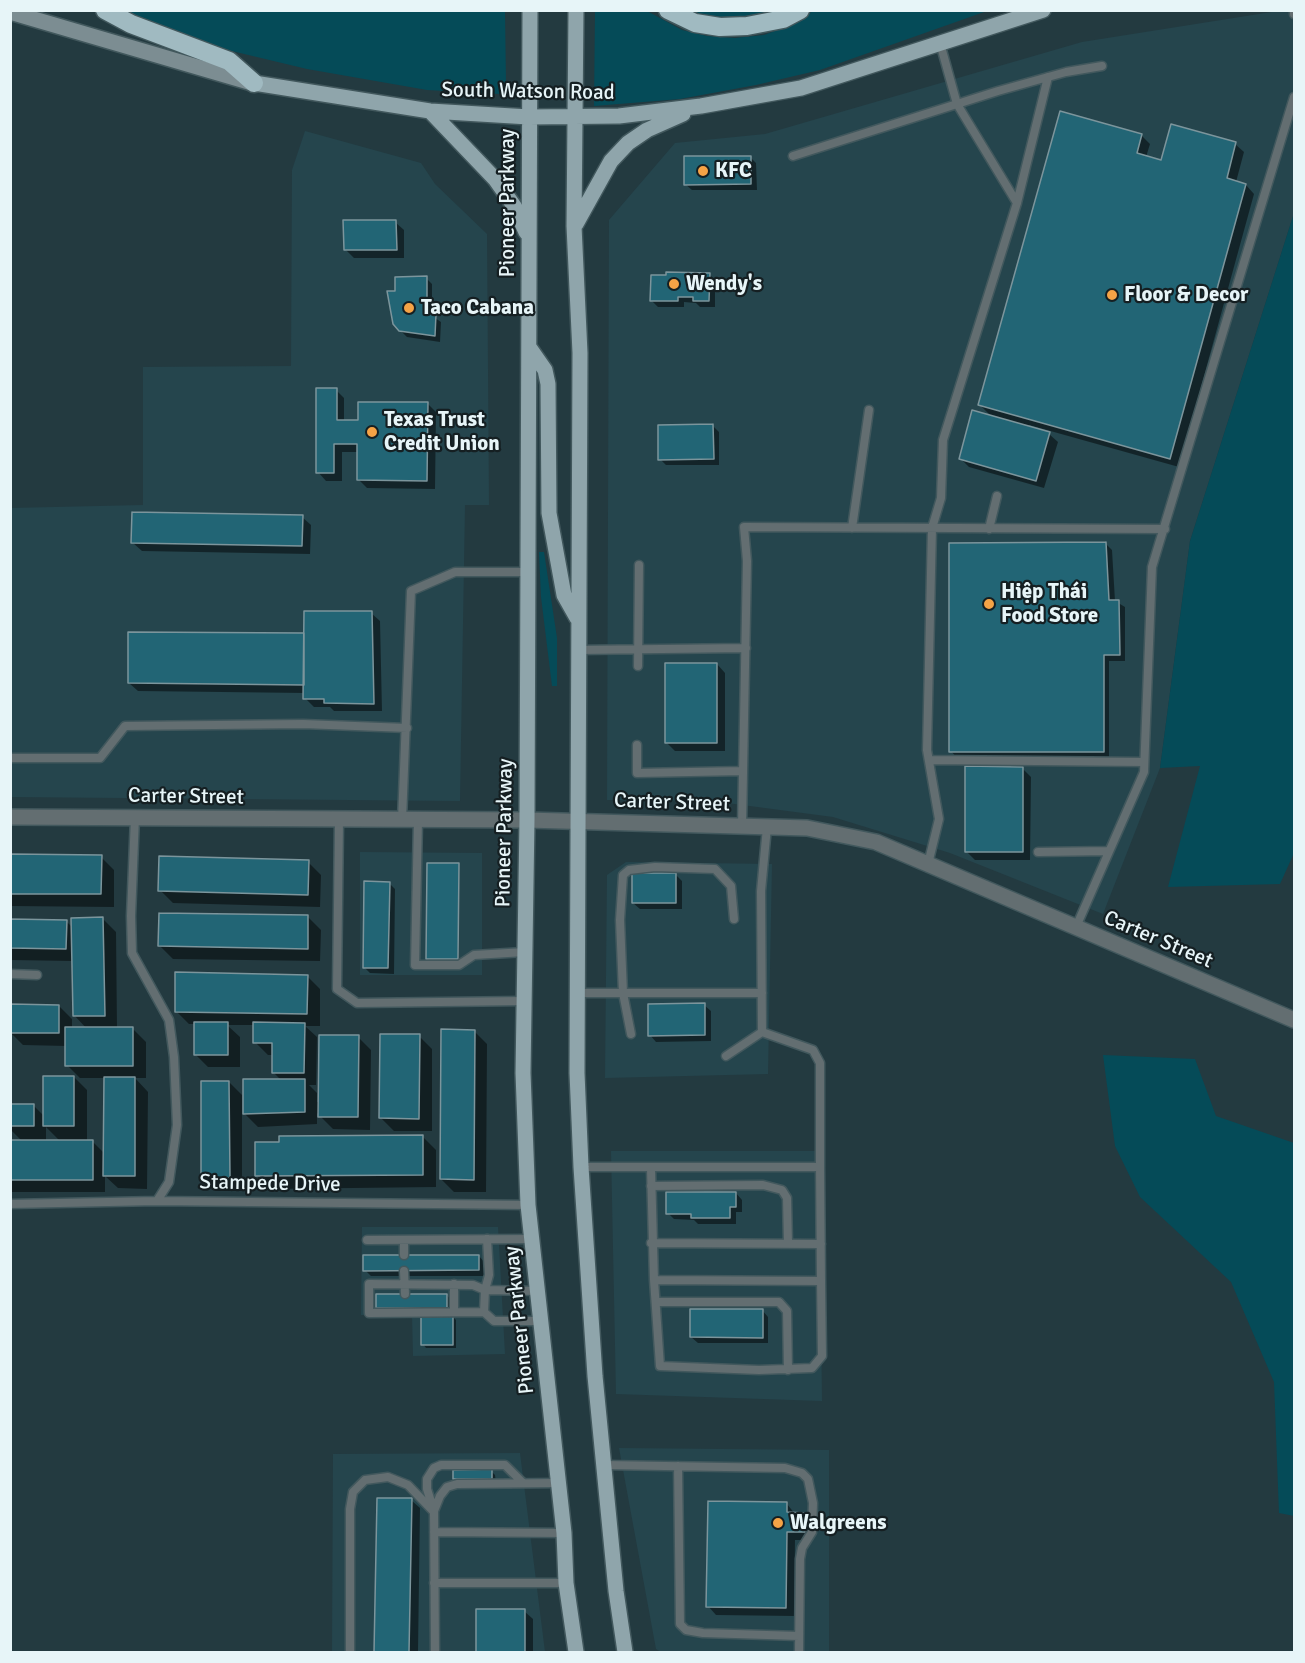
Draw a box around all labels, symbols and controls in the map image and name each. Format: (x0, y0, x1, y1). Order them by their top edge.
street label: South Watson Road (441, 78, 615, 106)
street label: Pioneer Parkway (495, 129, 521, 277)
place label: KFC (715, 158, 752, 184)
marker: KFC (696, 164, 710, 178)
place label: Wendy's (686, 271, 762, 297)
marker: Wendy's (667, 277, 681, 291)
place label: Floor & Decor (1124, 282, 1248, 308)
marker: Floor & Decor (1105, 288, 1119, 302)
place label: Taco Cabana (421, 295, 534, 321)
marker: Taco Cabana (402, 301, 416, 315)
place label: Texas Trust Credit Union (384, 407, 500, 457)
marker: Texas Trust Credit Union (365, 425, 379, 439)
place label: Hiệp Thái Food Store (1001, 579, 1098, 629)
marker: Hiệp Thái Food Store (982, 597, 996, 611)
street label: Pioneer Parkway (491, 758, 519, 908)
street label: Carter Street (128, 783, 244, 811)
street label: Carter Street (614, 788, 730, 818)
street label: Carter Street (1100, 906, 1216, 974)
street label: Stampede Drive (199, 1170, 341, 1198)
street label: Pioneer Parkway (500, 1245, 540, 1395)
place label: Walgreens (790, 1510, 886, 1536)
marker: Walgreens (771, 1516, 785, 1530)

